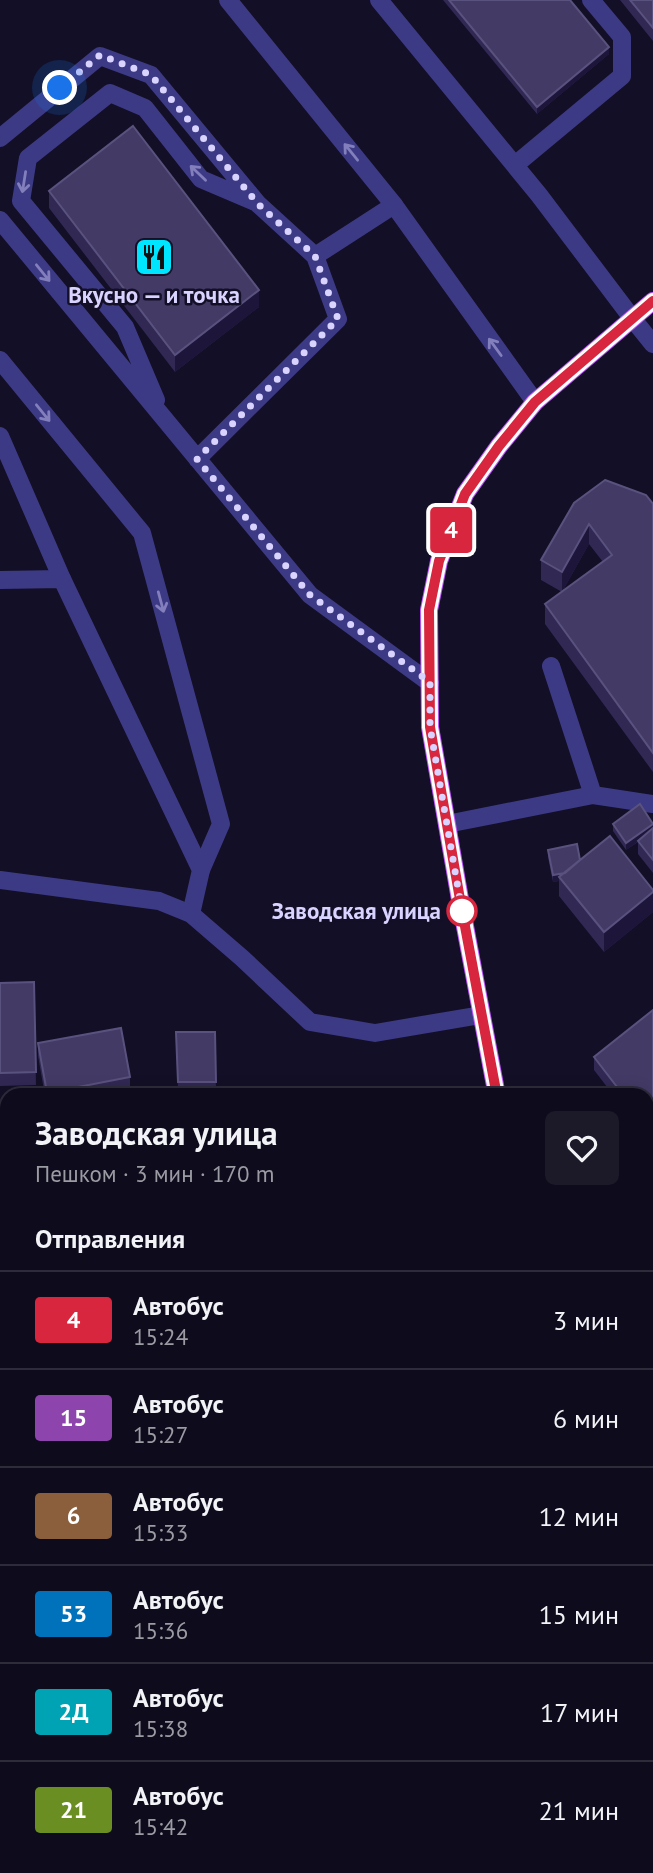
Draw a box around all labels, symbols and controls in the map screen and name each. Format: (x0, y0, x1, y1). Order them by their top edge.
your location (42, 70, 77, 105)
one-way arrow (343, 144, 358, 162)
one-way arrow (190, 165, 207, 182)
one-way arrow (17, 170, 30, 193)
restaurant icon: Вкусно — и точка (133, 236, 175, 278)
one-way arrow (36, 263, 51, 281)
place label: Вкусно — и точка (68, 280, 240, 309)
one-way arrow (488, 337, 503, 356)
one-way arrow (36, 403, 51, 421)
line badge: 4 (428, 507, 474, 553)
text: 4 (444, 514, 458, 545)
one-way arrow (155, 590, 168, 613)
place label: Заводская улица (272, 896, 441, 925)
marker: Заводская улица (447, 896, 477, 926)
text: Заводская улица (35, 1111, 278, 1154)
button: heart (545, 1111, 619, 1185)
text: Пешком · 3 мин · 170 m (35, 1159, 274, 1188)
text: Отправления (35, 1222, 185, 1255)
text: Автобус (133, 1289, 224, 1322)
text: 4 (67, 1304, 80, 1335)
text: 3 мин (553, 1304, 619, 1337)
text: 15:24 (133, 1322, 188, 1351)
text: Автобус (133, 1387, 224, 1420)
text: 15 (60, 1402, 87, 1433)
text: 6 мин (553, 1402, 619, 1435)
text: 15:27 (133, 1420, 188, 1449)
text: Автобус (133, 1485, 224, 1518)
text: 6 (67, 1500, 80, 1531)
text: 12 мин (539, 1500, 619, 1533)
text: 15:33 (133, 1518, 188, 1547)
text: Автобус (133, 1583, 224, 1616)
text: 53 (60, 1598, 87, 1629)
text: 15 мин (539, 1598, 619, 1631)
text: 15:36 (133, 1616, 188, 1645)
text: Автобус (133, 1681, 224, 1714)
text: 2Д (58, 1696, 89, 1727)
text: 17 мин (540, 1696, 619, 1729)
text: 15:38 (133, 1714, 188, 1743)
text: Автобус (133, 1779, 224, 1812)
text: 21 (60, 1794, 87, 1825)
text: 21 мин (539, 1794, 619, 1827)
text: 15:42 (133, 1812, 188, 1841)

